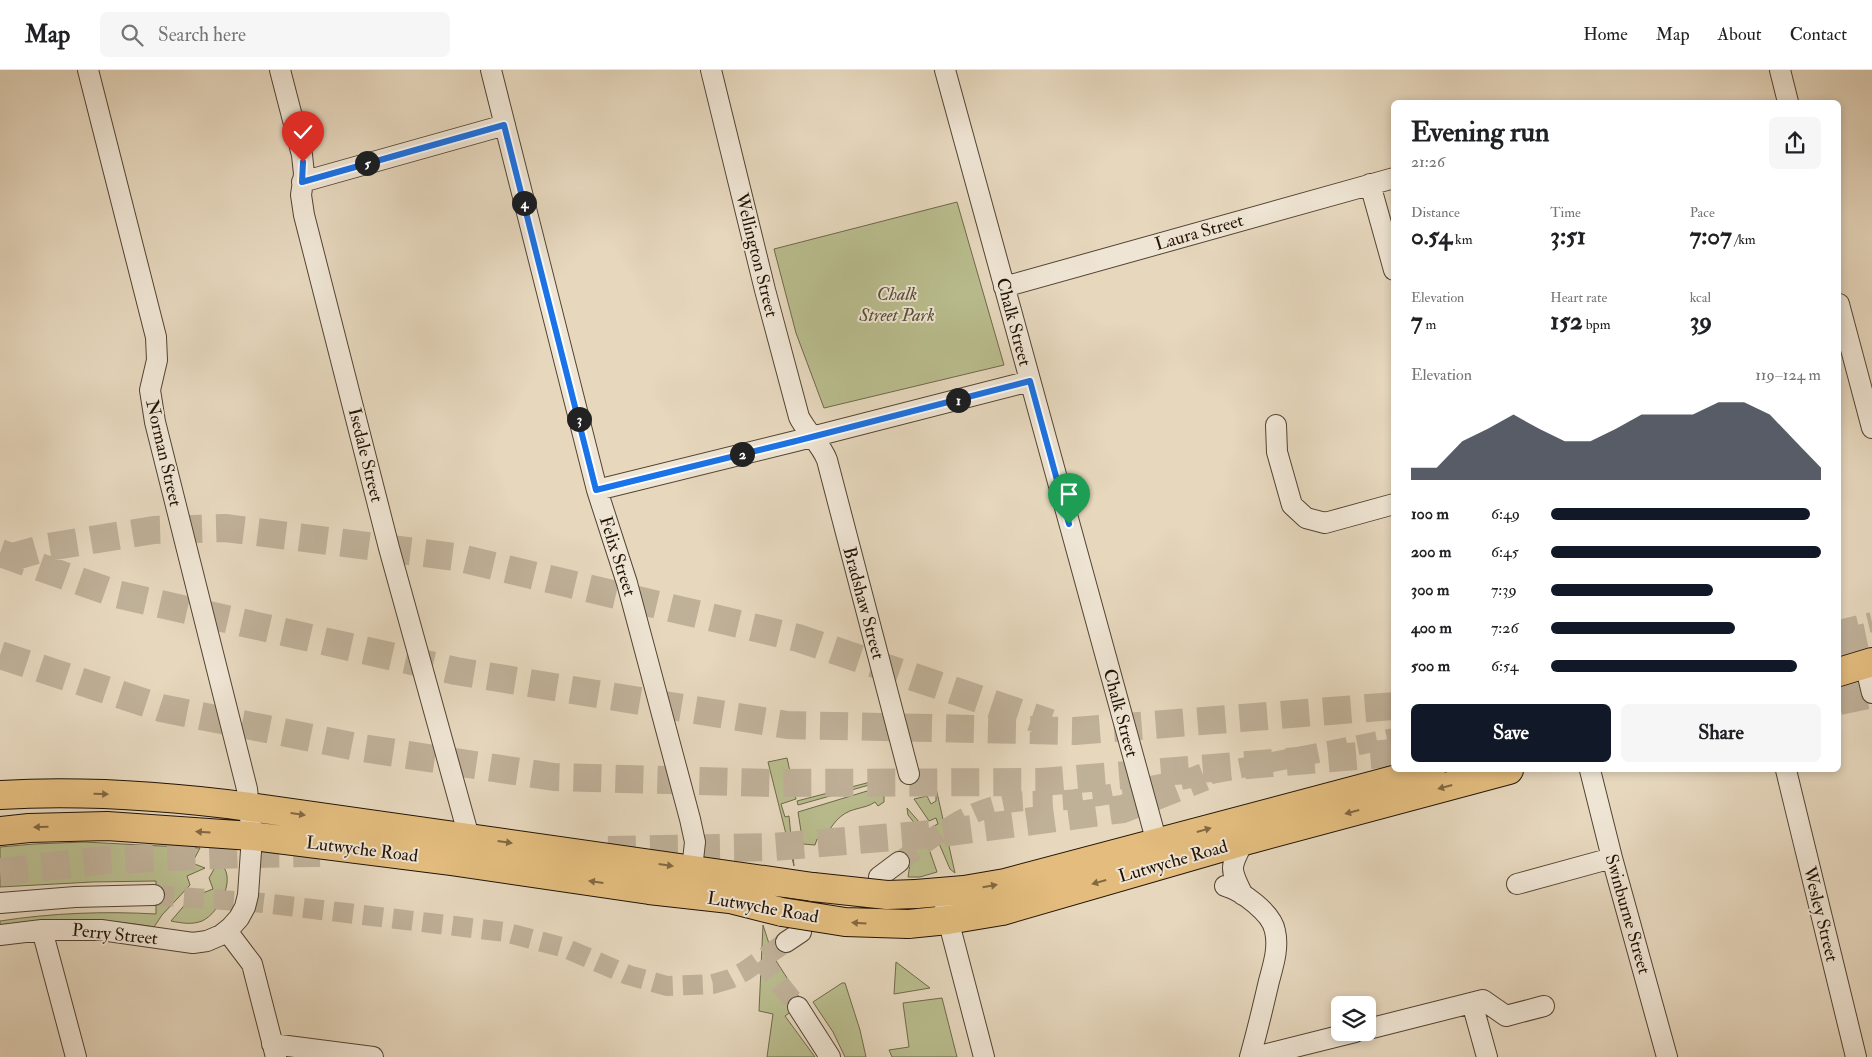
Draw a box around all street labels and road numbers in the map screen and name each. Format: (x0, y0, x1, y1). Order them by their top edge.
street label: Wellington Street (730, 190, 783, 320)
street label: Laura Street (1152, 209, 1246, 256)
street label: Chalk Street (991, 275, 1036, 369)
street label: Norman Street (140, 397, 187, 509)
street label: Isedale Street (343, 406, 388, 505)
street label: Felix Street (594, 513, 641, 599)
street label: Bradshaw Street (837, 544, 890, 662)
street label: Chalk Street (1098, 666, 1143, 760)
street label: Lutwyche Road (305, 831, 419, 868)
street label: Lutwyche Road (1116, 835, 1231, 888)
street label: Swinburne Street (1599, 852, 1656, 977)
street label: Wesley Street (1797, 863, 1844, 964)
street label: Lutwyche Road (705, 886, 821, 929)
street label: Perry Street (71, 919, 159, 950)

